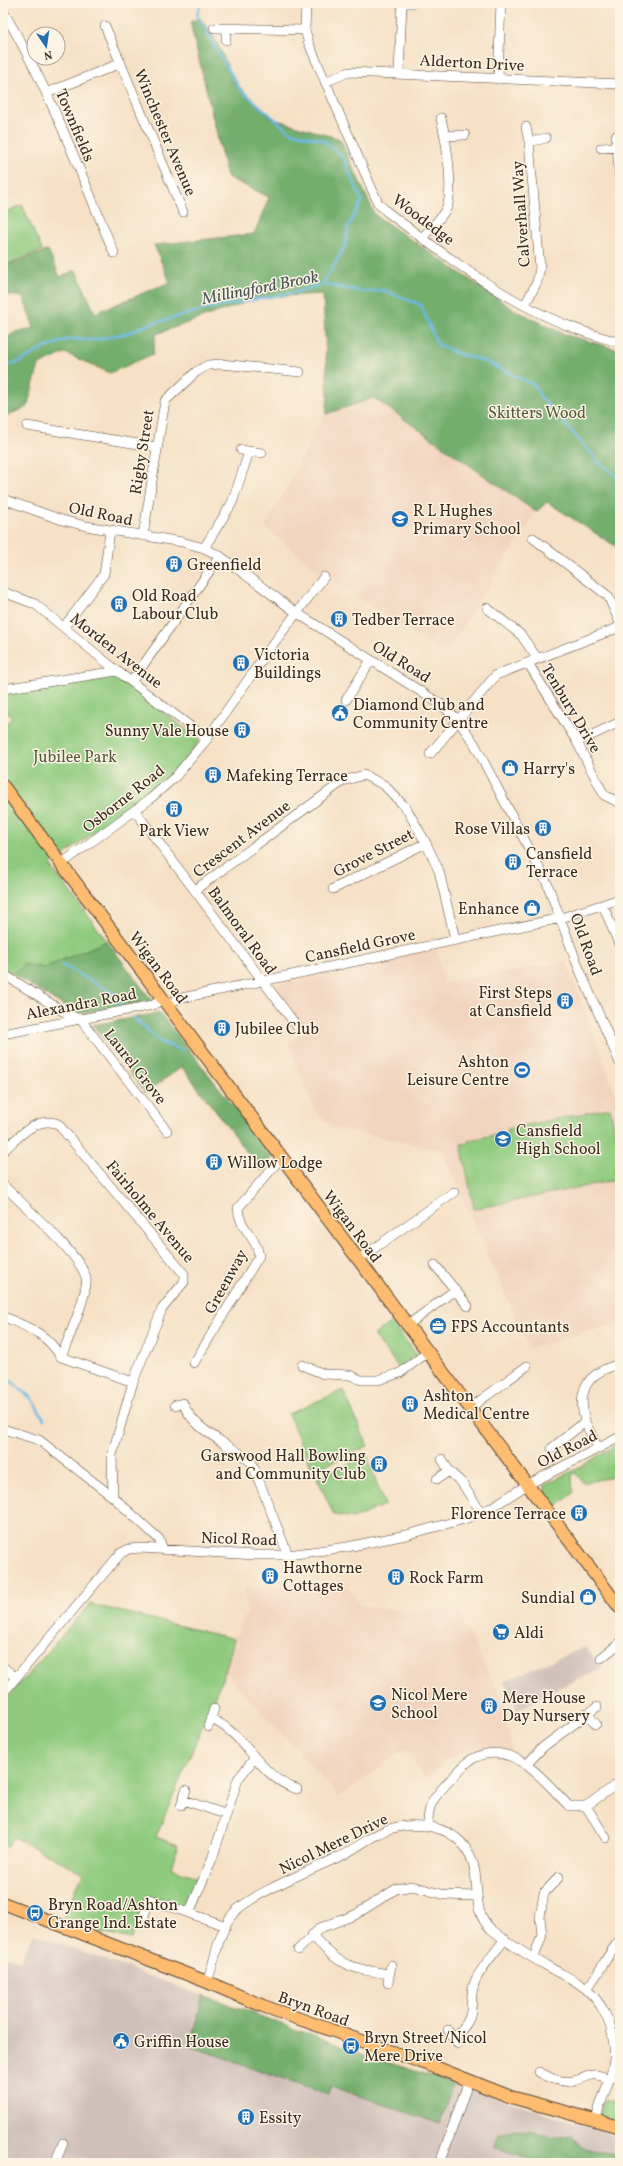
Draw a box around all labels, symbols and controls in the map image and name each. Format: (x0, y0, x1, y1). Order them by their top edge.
north arrow (26, 26, 66, 66)
text: N (42, 46, 53, 62)
street label: Alderton Drive (419, 50, 525, 78)
street label: Winchester Avenue (127, 66, 201, 200)
street label: Townfields (49, 86, 99, 166)
street label: Calverhall Way (507, 160, 537, 268)
street label: Woodedge (387, 190, 459, 251)
water label: Millingford Brook (199, 266, 321, 311)
park label: Skitters Wood (488, 403, 586, 425)
street label: Rigby Street (125, 408, 161, 496)
street label: Old Road (67, 497, 135, 532)
place label: R L Hughes Primary School (413, 501, 521, 541)
school or university icon: R L Hughes Primary School (390, 509, 410, 529)
building icon: Greenfield (164, 554, 184, 574)
place label: Greenfield (187, 555, 262, 577)
place label: Old Road Labour Club (132, 586, 218, 626)
building icon: Old Road Labour Club (109, 594, 129, 614)
street label: Morden Avenue (65, 609, 166, 695)
building icon: Tedber Terrace (329, 609, 349, 629)
place label: Tedber Terrace (352, 610, 455, 632)
street label: Old Road (368, 636, 434, 689)
place label: Victoria Buildings (254, 645, 321, 685)
building icon: Victoria Buildings (231, 653, 251, 673)
street label: Tenbury Drive (535, 660, 606, 758)
place label: Diamond Club and Community Centre (353, 695, 488, 735)
public building icon: Diamond Club and Community Centre (330, 703, 350, 723)
building icon: Sunny Vale House (232, 720, 252, 740)
place label: Sunny Vale House (105, 721, 229, 743)
park label: Jubilee Park (33, 747, 117, 769)
shop icon: Harry's (500, 758, 520, 778)
place label: Harry's (523, 759, 575, 781)
street label: Osborne Road (78, 760, 170, 839)
building icon: Mafeking Terrace (203, 765, 223, 785)
place label: Mafeking Terrace (226, 766, 348, 788)
street label: Crescent Avenue (189, 796, 296, 884)
building icon: Park View (164, 799, 184, 819)
building icon: Rose Villas (533, 818, 553, 838)
place label: Rose Villas (454, 819, 530, 841)
place label: Park View (139, 821, 210, 843)
street label: Grove Street (330, 824, 418, 884)
place label: Cansfield Terrace (526, 844, 592, 884)
building icon: Cansfield Terrace (503, 852, 523, 872)
street label: Balmoral Road (202, 883, 281, 980)
shop icon: Enhance (522, 898, 542, 918)
place label: Enhance (458, 899, 519, 921)
street label: Old Road (564, 910, 607, 979)
street label: Cansfield Grove (303, 925, 418, 969)
street label: Wigan Road (123, 927, 192, 1009)
street label: Alexandra Road (24, 983, 139, 1026)
place label: First Steps at Cansfield (469, 983, 552, 1023)
building icon: First Steps at Cansfield (555, 991, 575, 1011)
building icon: Jubilee Club (212, 1018, 232, 1038)
place label: Jubilee Club (235, 1019, 319, 1041)
street label: Laurel Grove (98, 1025, 171, 1110)
place label: Ashton Leisure Centre (407, 1052, 509, 1092)
sports icon: Ashton Leisure Centre (512, 1060, 532, 1080)
place label: Cansfield High School (516, 1121, 601, 1161)
school or university icon: Cansfield High School (493, 1129, 513, 1149)
building icon: Willow Lodge (204, 1152, 224, 1172)
place label: Willow Lodge (227, 1153, 323, 1175)
street label: Fairholme Avenue (100, 1156, 199, 1268)
street label: Wigan Road (317, 1186, 386, 1268)
street label: Greenway (200, 1245, 254, 1318)
office icon: FPS Accountants (428, 1316, 448, 1336)
place label: FPS Accountants (451, 1317, 569, 1339)
place label: Ashton Medical Centre (423, 1386, 530, 1426)
building icon: Ashton Medical Centre (400, 1394, 420, 1414)
street label: Old Road (534, 1425, 602, 1474)
place label: Garswood Hall Bowling and Community Club (201, 1446, 366, 1486)
building icon: Garswood Hall Bowling and Community Club (369, 1454, 389, 1474)
building icon: Florence Terrace (569, 1503, 589, 1523)
place label: Florence Terrace (450, 1504, 566, 1526)
street label: Nicol Road (200, 1528, 277, 1552)
place label: Hawthorne Cottages (283, 1558, 362, 1598)
building icon: Hawthorne Cottages (260, 1566, 280, 1586)
building icon: Rock Farm (386, 1567, 406, 1587)
place label: Rock Farm (409, 1568, 484, 1590)
shop icon: Sundial (578, 1587, 598, 1607)
place label: Sundial (521, 1588, 575, 1610)
supermarket icon: Aldi (491, 1622, 511, 1642)
place label: Aldi (514, 1623, 544, 1645)
place label: Nicol Mere School (391, 1685, 468, 1725)
place label: Mere House Day Nursery (502, 1688, 590, 1728)
school or university icon: Nicol Mere School (368, 1693, 388, 1713)
building icon: Mere House Day Nursery (479, 1696, 499, 1716)
street label: Nicol Mere Drive (276, 1809, 392, 1881)
place label: Bryn Road/Ashton Grange Ind. Estate (48, 1895, 178, 1935)
bus stop icon: Bryn Road/Ashton Grange Ind. Estate (25, 1903, 45, 1923)
street label: Bryn Road (275, 1987, 352, 2033)
place label: Bryn Street/Nicol Mere Drive (364, 2028, 487, 2068)
public building icon: Griffin House (111, 2031, 131, 2051)
place label: Griffin House (134, 2032, 229, 2054)
bus stop icon: Bryn Street/Nicol Mere Drive (341, 2036, 361, 2056)
building icon: Essity (236, 2107, 256, 2127)
place label: Essity (259, 2108, 302, 2130)

